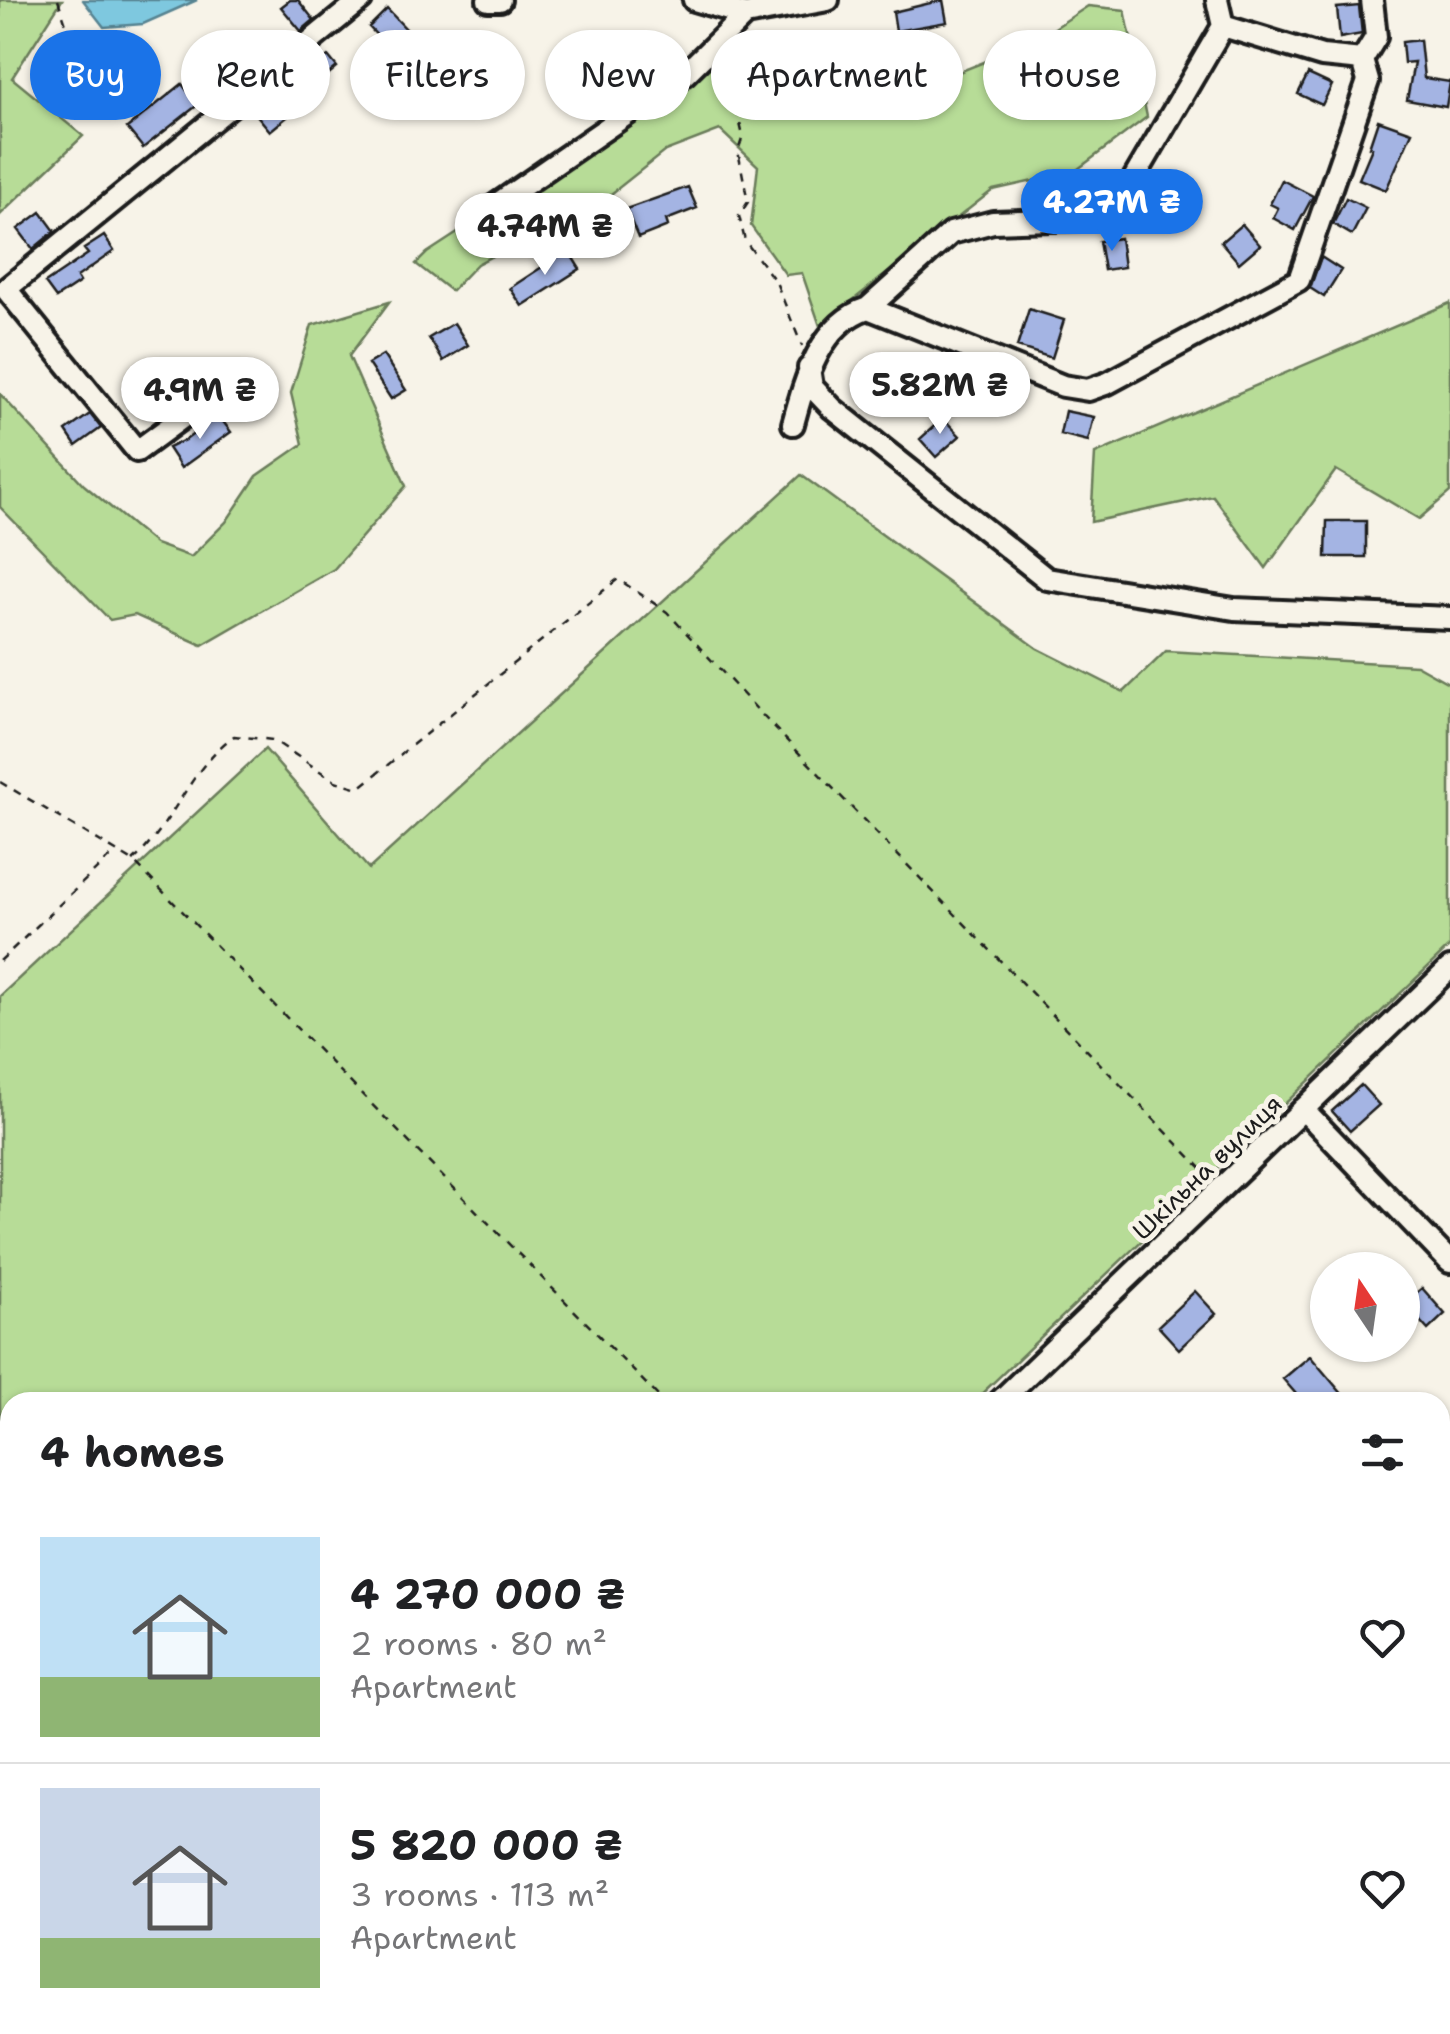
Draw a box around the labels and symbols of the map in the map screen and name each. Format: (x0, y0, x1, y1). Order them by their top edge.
pin: 4.27M ₴ (1020, 169, 1204, 254)
pin: 4.74M ₴ (453, 193, 637, 278)
pin: 5.82M ₴ (848, 352, 1032, 437)
pin: 4.9M ₴ (119, 357, 281, 442)
street label: Шкільна вулиця (1125, 1087, 1289, 1247)
north arrow (1310, 1252, 1420, 1362)

